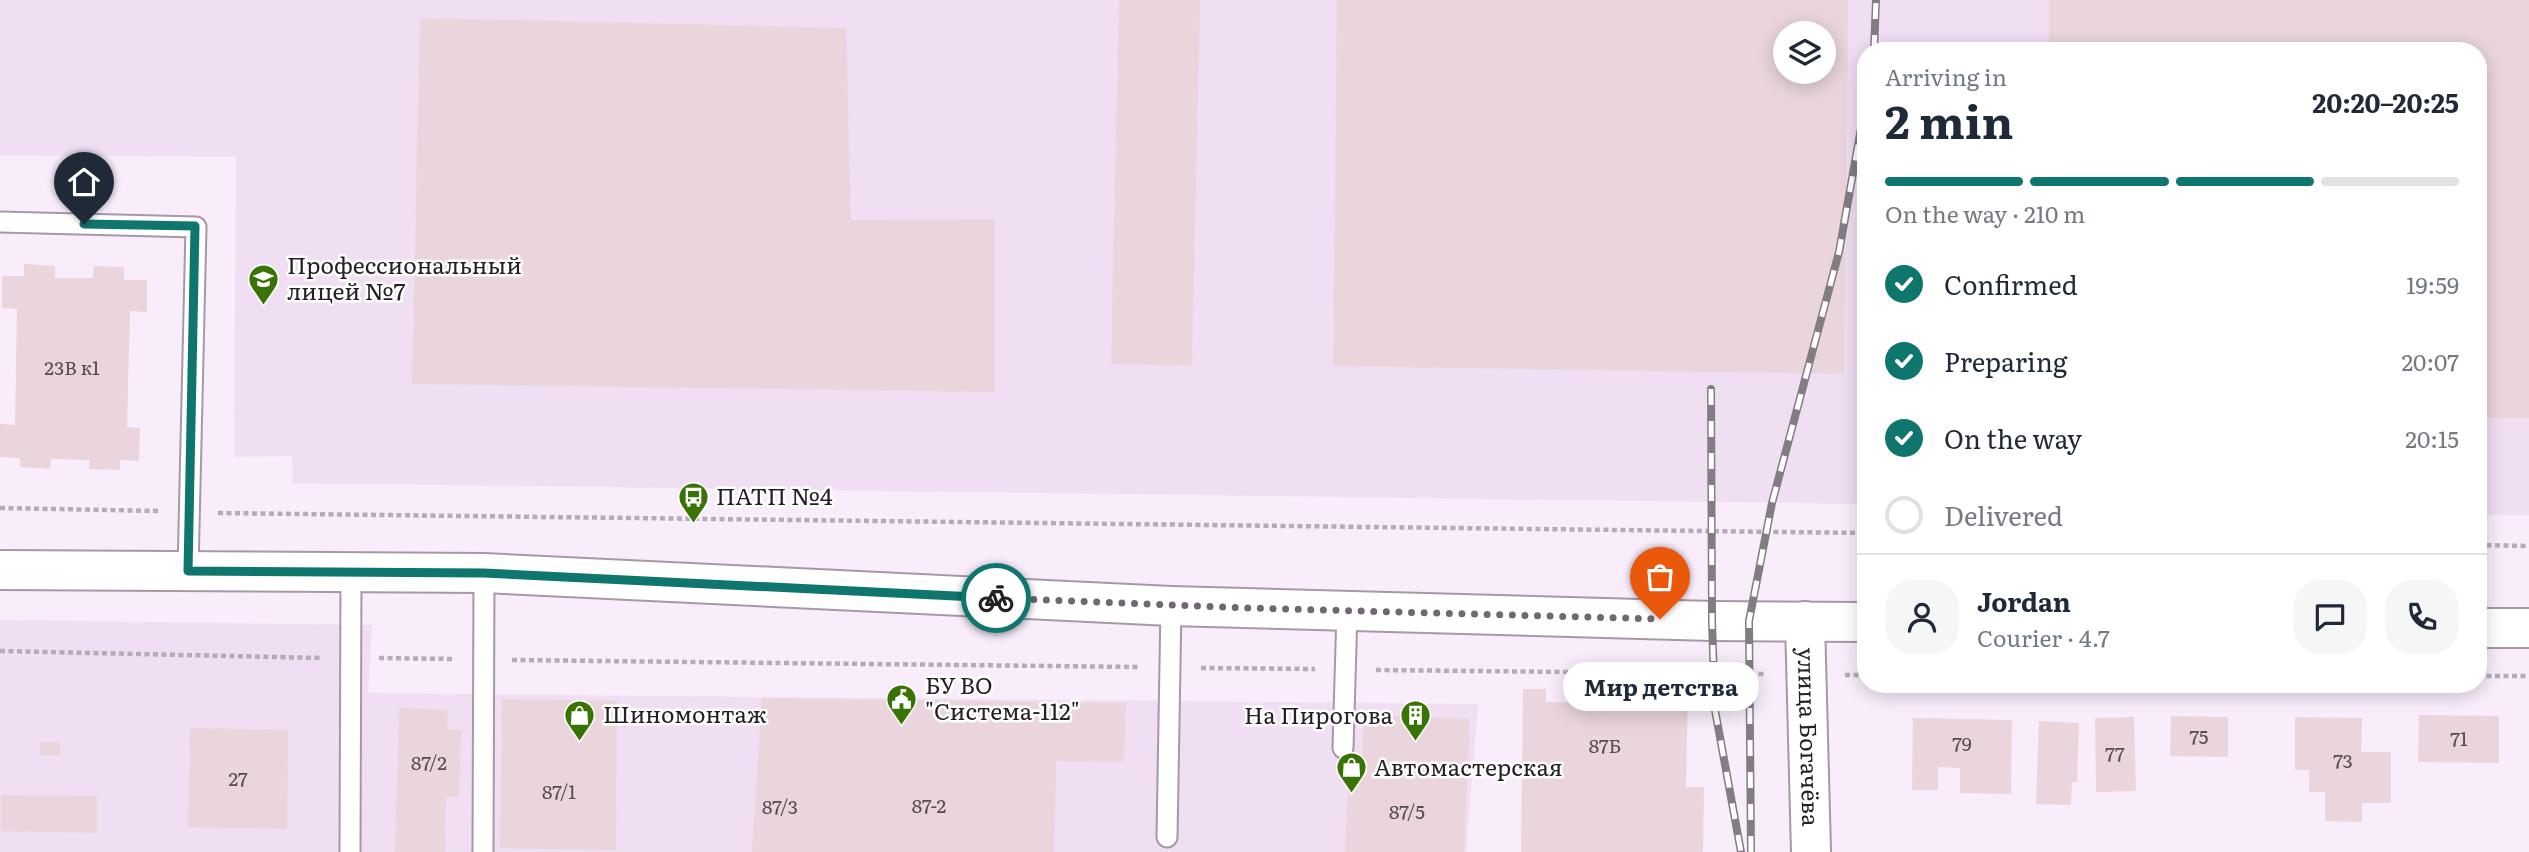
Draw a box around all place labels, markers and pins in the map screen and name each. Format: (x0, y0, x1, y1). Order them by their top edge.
pin (54, 152, 114, 224)
place label: Профессиональный лицей №7 (287, 247, 522, 307)
school or university icon: Профессиональный лицей №7 (247, 262, 281, 306)
place label: ПАТП №4 (716, 478, 833, 512)
bus stop icon: ПАТП №4 (676, 480, 710, 524)
pin (1630, 547, 1690, 619)
callout: Мир детства (1562, 661, 1758, 710)
place label: БУ ВО "Система-112" (925, 667, 1080, 727)
public building icon: БУ ВО "Система-112" (885, 682, 919, 726)
place label: Шиномонтаж (603, 696, 767, 730)
place label: На Пирогова (1244, 697, 1394, 731)
shop icon: Шиномонтаж (563, 698, 597, 742)
building icon: На Пирогова (1399, 699, 1433, 743)
place label: Автомастерская (1374, 749, 1563, 783)
shop icon: Автомастерская (1334, 751, 1368, 795)

